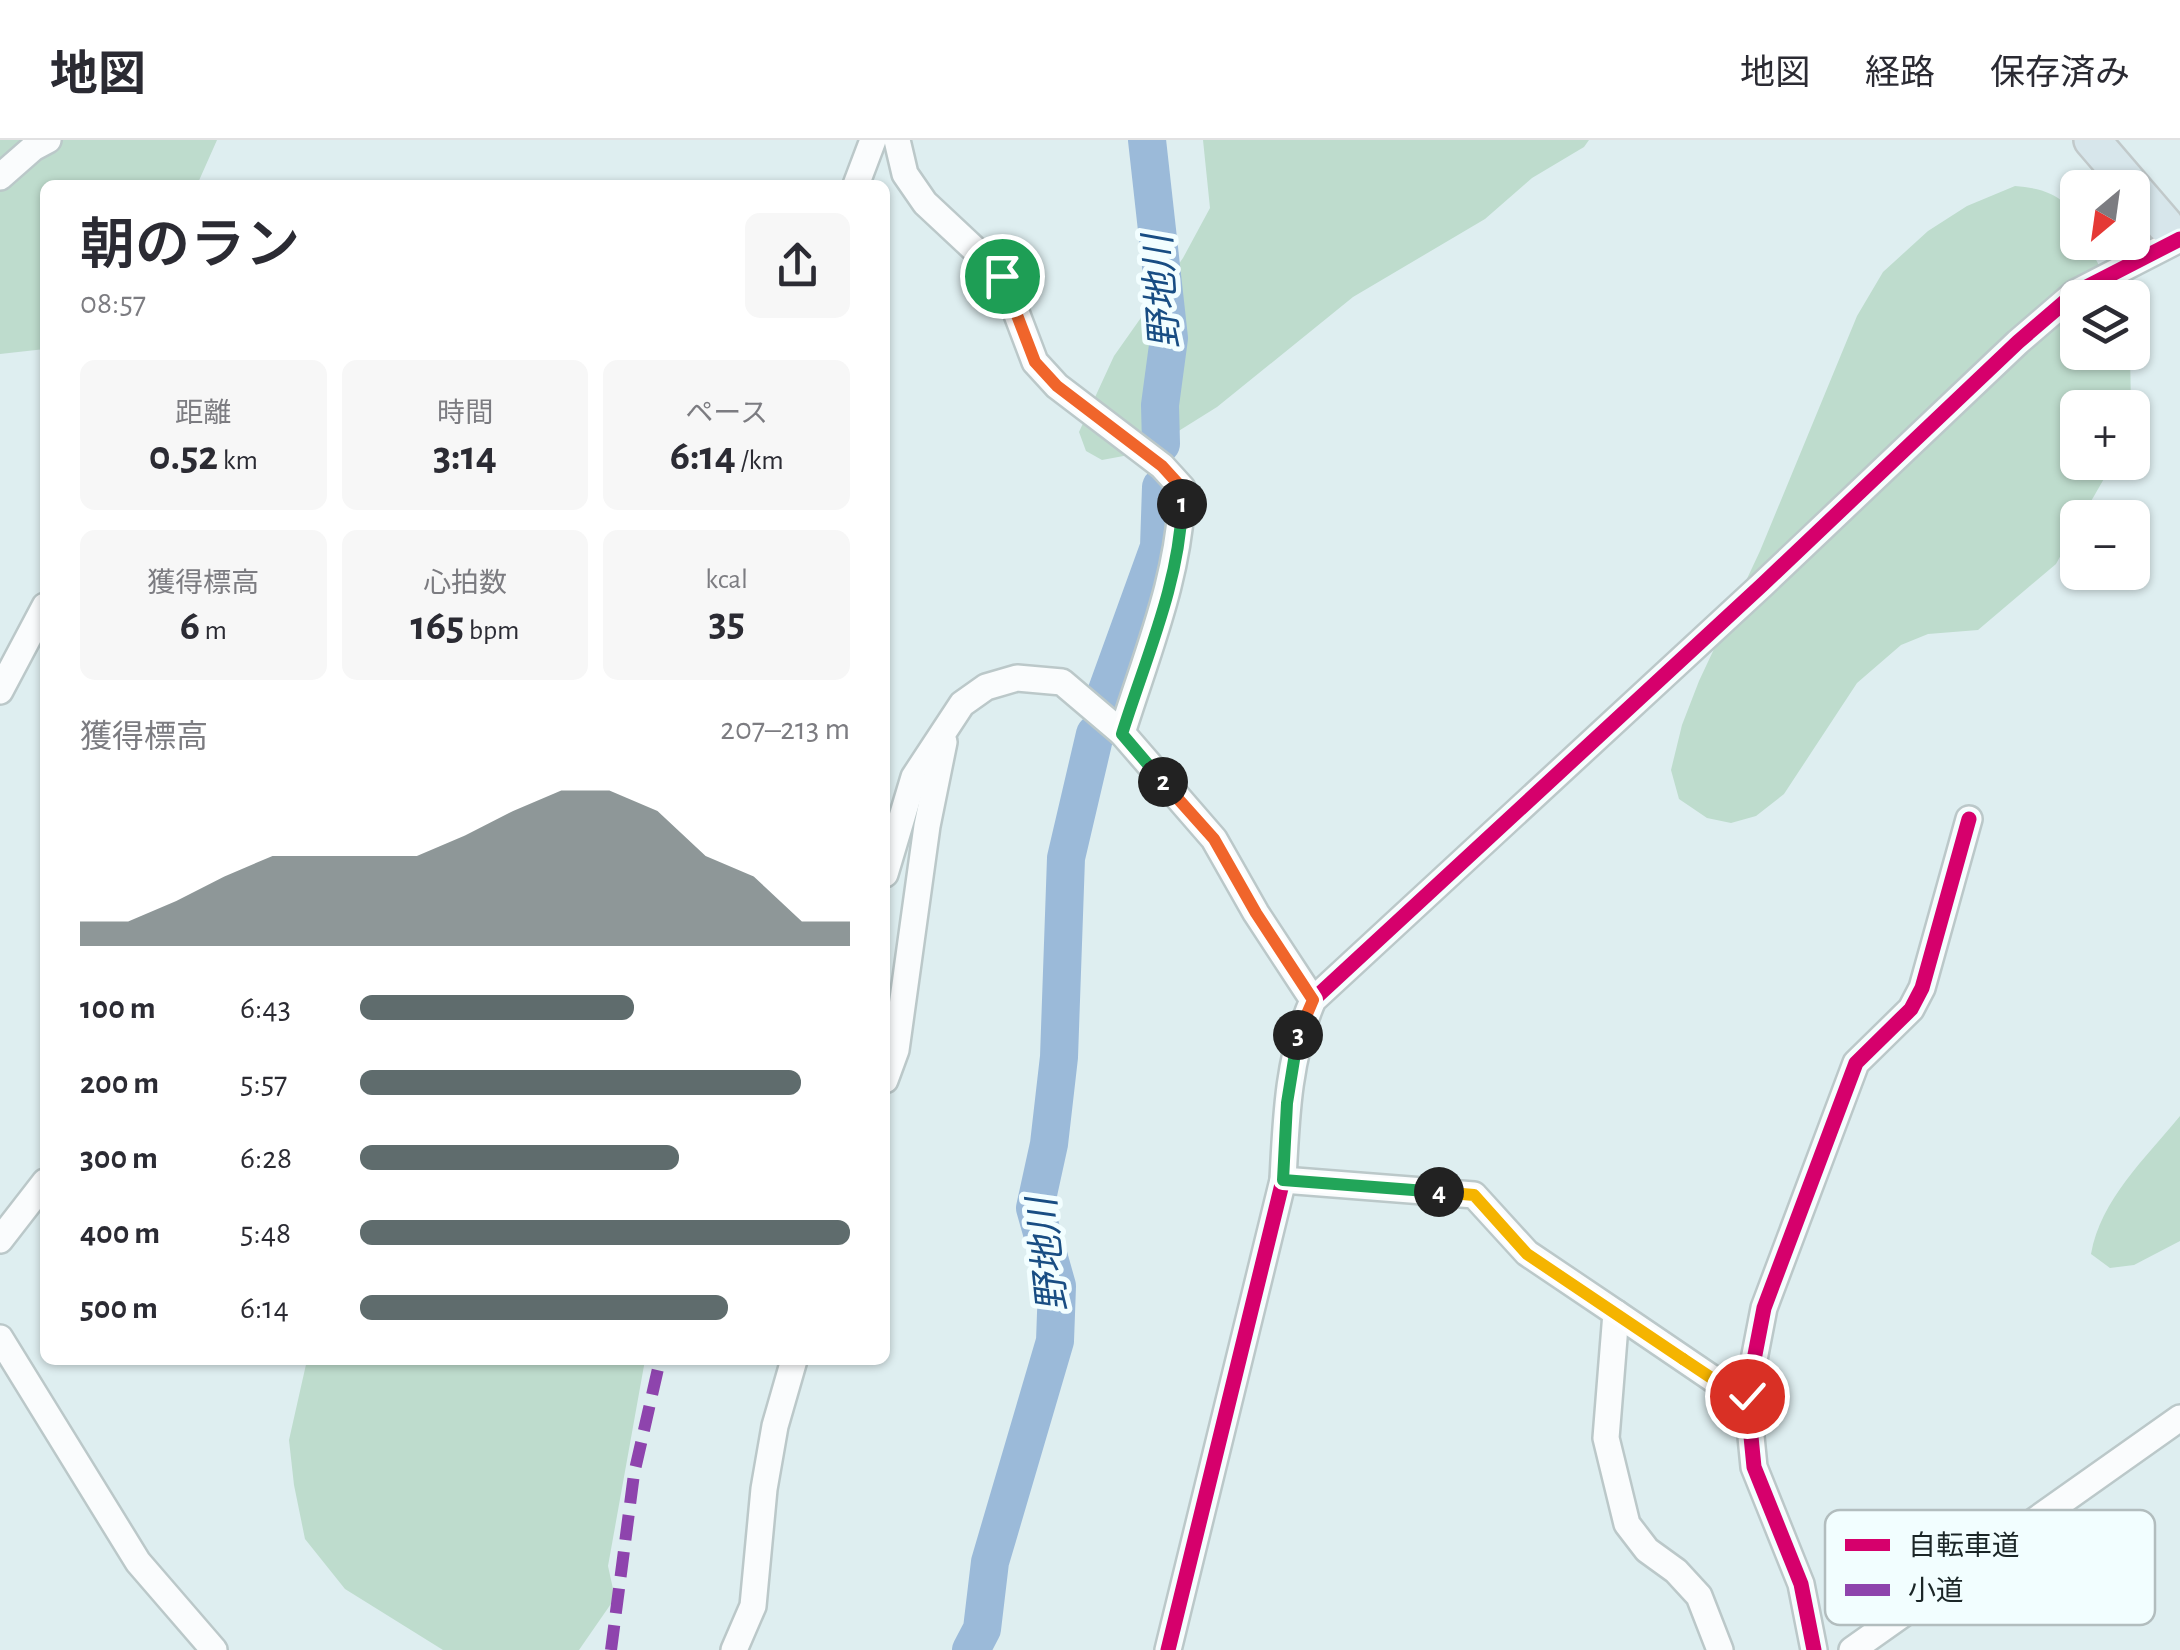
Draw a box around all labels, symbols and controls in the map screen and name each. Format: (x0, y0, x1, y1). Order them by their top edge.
text: 地図 (50, 52, 146, 100)
text: 地図 (1740, 56, 1810, 91)
text: 経路 (1865, 56, 1935, 91)
text: 保存済み (1990, 56, 2130, 91)
north arrow (2060, 170, 2150, 260)
map controls (2060, 170, 2150, 590)
button: share (745, 213, 850, 318)
text: 朝のラン (80, 219, 300, 274)
water label: 野地川 (1138, 230, 1186, 350)
pin (960, 234, 1045, 319)
icon: arrive (975, 249, 1030, 304)
button: layers (2060, 280, 2150, 370)
text: 08:57 (80, 287, 146, 319)
button: + (2060, 390, 2150, 480)
text: 距離 (175, 400, 231, 428)
text: 時間 (437, 400, 493, 428)
text: ペース (685, 400, 768, 428)
text: 0.52 (149, 435, 218, 477)
text: 3:14 (433, 435, 497, 477)
text: 6:14 (670, 435, 736, 477)
text: km (218, 447, 258, 475)
text: /km (736, 447, 784, 475)
pin: 1 (1157, 479, 1207, 529)
text: 1 (1177, 490, 1187, 518)
button: − (2060, 500, 2150, 590)
text: kcal (705, 566, 748, 594)
text: 獲得標高 (147, 570, 259, 598)
text: 心拍数 (423, 570, 507, 598)
text: 35 (709, 601, 745, 643)
text: 6 (180, 605, 200, 647)
text: 165 (411, 605, 464, 647)
text: m (200, 617, 227, 645)
text: bpm (464, 617, 519, 645)
text: 207–213 m (720, 713, 850, 745)
text: 獲得標高 (80, 721, 208, 753)
pin: 2 (1138, 757, 1188, 807)
text: 2 (1156, 768, 1170, 796)
text: 100 m (80, 992, 156, 1024)
text: 6:43 (240, 992, 291, 1024)
pin: 3 (1273, 1010, 1323, 1060)
text: 3 (1292, 1021, 1304, 1049)
text: 200 m (80, 1067, 159, 1099)
text: 5:57 (240, 1067, 287, 1099)
text: 300 m (80, 1142, 158, 1174)
text: 6:28 (240, 1142, 292, 1174)
pin: 4 (1414, 1167, 1464, 1217)
text: 4 (1432, 1178, 1446, 1206)
water label: 野地川 (1022, 1192, 1074, 1314)
text: 400 m (80, 1217, 160, 1249)
text: 5:48 (240, 1217, 291, 1249)
text: 500 m (80, 1292, 158, 1324)
text: 6:14 (240, 1292, 289, 1324)
pin (1705, 1354, 1790, 1439)
icon: check (1720, 1369, 1775, 1424)
legend (1825, 1510, 2155, 1625)
text: 自転車道 (1908, 1531, 2020, 1561)
text: 小道 (1908, 1576, 1964, 1606)

